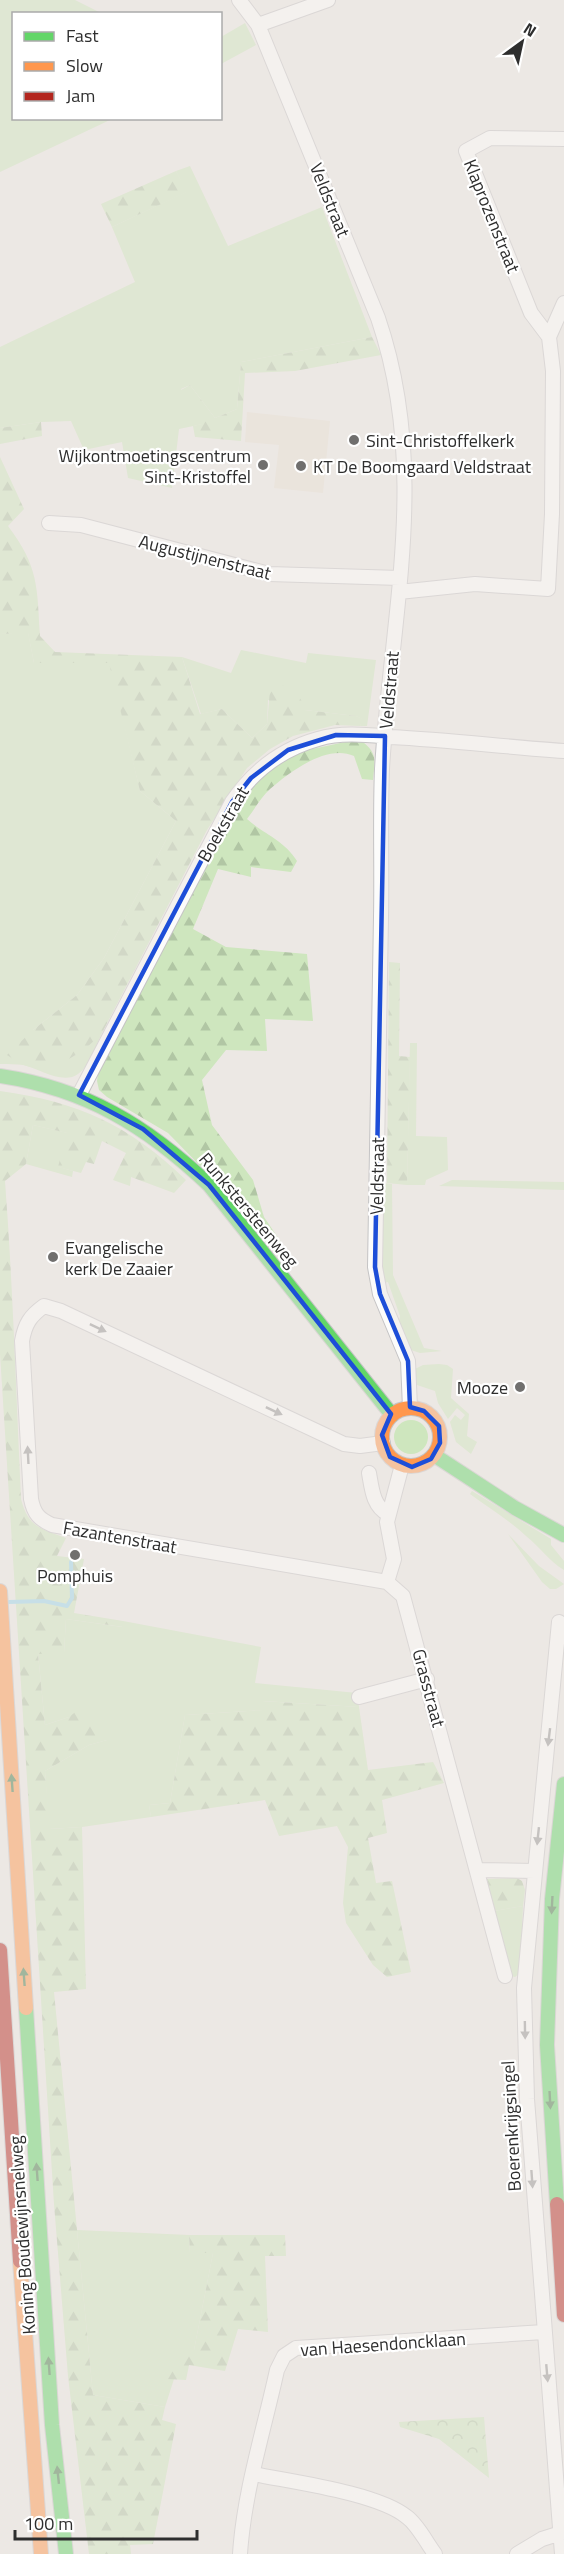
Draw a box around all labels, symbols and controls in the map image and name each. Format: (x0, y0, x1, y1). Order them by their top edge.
legend (12, 12, 222, 120)
north arrow (492, 12, 552, 72)
text: N (519, 16, 541, 43)
text: Fast (66, 22, 99, 49)
text: Slow (66, 52, 103, 79)
text: Jam (66, 82, 95, 109)
street label: Klaprozenstraat (457, 155, 527, 278)
street label: Veldstraat (303, 159, 357, 242)
place label: Sint-Christoffelkerk (366, 427, 515, 454)
marker: Sint-Christoffelkerk (347, 433, 361, 447)
place label: Wijkontmoetingscentrum Sint-Kristoffel (59, 442, 251, 490)
place label: KT De Boomgaard Veldstraat (313, 453, 532, 480)
marker: Wijkontmoetingscentrum Sint-Kristoffel (256, 458, 270, 472)
marker: KT De Boomgaard Veldstraat (294, 459, 308, 473)
street label: Augustijnenstraat (136, 528, 275, 587)
street label: Veldstraat (372, 649, 406, 730)
street label: Boekstraat (190, 780, 256, 867)
street label: Veldstraat (363, 1136, 391, 1215)
street label: Runkstersteenweg (193, 1146, 305, 1274)
place label: Evangelische kerk De Zaaier (65, 1234, 173, 1282)
marker: Evangelische kerk De Zaaier (46, 1250, 60, 1264)
one-way arrow (90, 1324, 107, 1333)
place label: Mooze (457, 1374, 508, 1401)
marker: Mooze (513, 1380, 527, 1394)
one-way arrow (266, 1407, 283, 1416)
one-way arrow (24, 1445, 33, 1464)
street label: Fazantenstraat (61, 1514, 180, 1560)
marker: Pomphuis (68, 1548, 82, 1562)
place label: Pomphuis (37, 1562, 113, 1589)
street label: Grasstraat (406, 1646, 453, 1731)
one-way arrow (544, 1727, 553, 1746)
one-way arrow (7, 1773, 17, 1792)
one-way arrow (533, 1826, 543, 1845)
one-way arrow (547, 1896, 556, 1915)
one-way arrow (20, 1968, 29, 1987)
one-way arrow (520, 2021, 530, 2040)
street label: Boerenkrijgsingel (494, 2060, 528, 2192)
one-way arrow (546, 2090, 555, 2109)
street label: Koning Boudewijnsnelweg (2, 2135, 42, 2335)
one-way arrow (32, 2162, 41, 2181)
one-way arrow (527, 2169, 537, 2188)
street label: van Haesendoncklaan (299, 2325, 467, 2363)
one-way arrow (44, 2357, 53, 2376)
one-way arrow (542, 2364, 552, 2383)
one-way arrow (53, 2465, 62, 2484)
scale bar (15, 2503, 196, 2541)
text: 100 m (24, 2510, 73, 2537)

